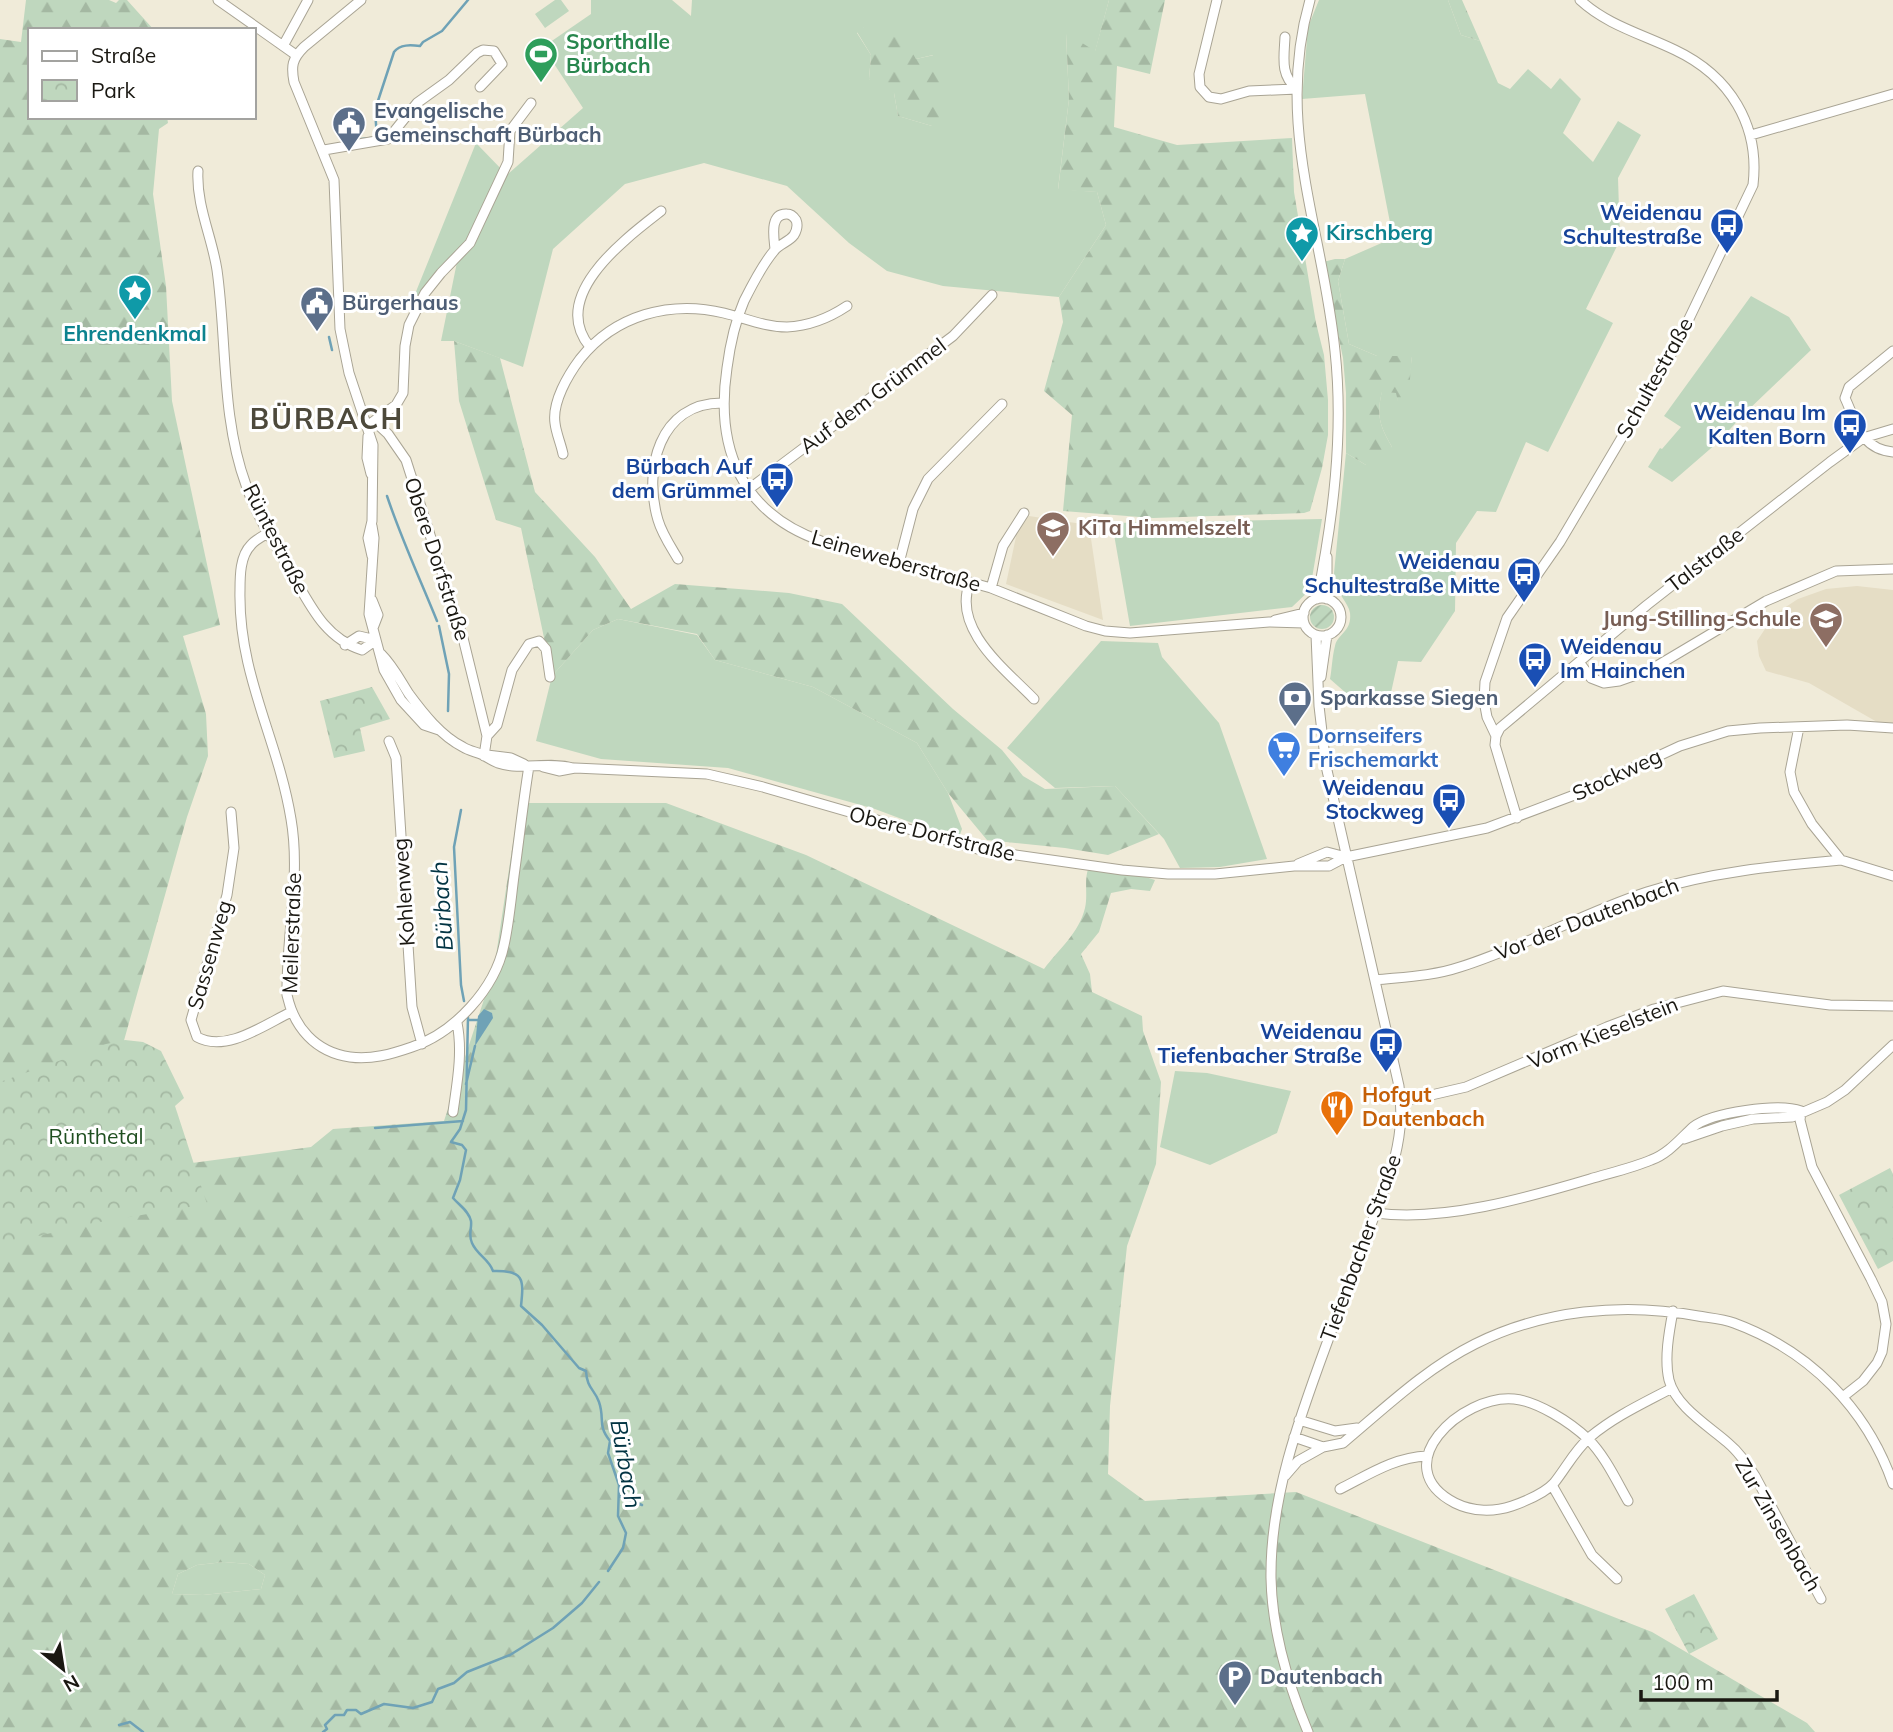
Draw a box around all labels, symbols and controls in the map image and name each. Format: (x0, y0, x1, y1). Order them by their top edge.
legend (28, 28, 256, 119)
place label: Sporthalle Bürbach (566, 28, 670, 78)
sports icon: Sporthalle Bürbach (522, 35, 560, 84)
text: Straße (91, 42, 156, 68)
text: Park (91, 77, 135, 103)
place label: Evangelische Gemeinschaft Bürbach (374, 97, 602, 147)
public building icon: Evangelische Gemeinschaft Bürbach (330, 104, 368, 153)
place label: Weidenau Schultestraße (1563, 199, 1702, 249)
bus stop icon: Weidenau Schultestraße (1708, 206, 1746, 255)
place icon: Kirschberg (1283, 214, 1321, 263)
place label: Kirschberg (1326, 219, 1433, 245)
place icon: Ehrendenkmal (116, 272, 154, 321)
public building icon: Bürgerhaus (298, 284, 336, 333)
place label: Bürgerhaus (342, 289, 459, 315)
street label: Schultestraße (1610, 313, 1698, 442)
place label: Ehrendenkmal (63, 320, 207, 346)
street label: Auf dem Grümmel (794, 332, 951, 459)
place label: Weidenau Im Kalten Born (1693, 399, 1826, 449)
district label: BÜRBACH (250, 401, 404, 436)
bus stop icon: Weidenau Im Kalten Born (1831, 406, 1869, 455)
place label: Bürbach Auf dem Grümmel (612, 453, 753, 503)
bus stop icon: Bürbach Auf dem Grümmel (758, 460, 796, 509)
street label: Obere Dorfstraße (399, 474, 477, 644)
street label: Rüntestraße (238, 479, 316, 598)
school or university icon: KiTa Himmelszelt (1034, 509, 1072, 558)
place label: KiTa Himmelszelt (1078, 514, 1250, 540)
street label: Talstraße (1660, 521, 1748, 598)
street label: Leineweberstraße (809, 523, 984, 597)
place label: Weidenau Schultestraße Mitte (1304, 548, 1500, 598)
bus stop icon: Weidenau Schultestraße Mitte (1505, 555, 1543, 604)
school or university icon: Jung-Stilling-Schule (1807, 600, 1845, 649)
place label: Jung-Stilling-Schule (1602, 605, 1801, 631)
place label: Weidenau Im Hainchen (1560, 633, 1685, 683)
bus stop icon: Weidenau Im Hainchen (1516, 640, 1554, 689)
bank icon: Sparkasse Siegen (1276, 679, 1314, 728)
place label: Sparkasse Siegen (1320, 684, 1498, 710)
place label: Dornseifers Frischemarkt (1308, 722, 1438, 772)
supermarket icon: Dornseifers Frischemarkt (1265, 729, 1303, 778)
street label: Stockweg (1568, 742, 1665, 806)
place label: Weidenau Stockweg (1322, 774, 1424, 824)
bus stop icon: Weidenau Stockweg (1430, 781, 1468, 830)
street label: Obere Dorfstraße (847, 800, 1018, 866)
street label: Kohlenweg (386, 837, 420, 947)
water label: Bürbach (424, 860, 459, 952)
street label: Vor der Dautenbach (1491, 871, 1682, 965)
street label: Meilerstraße (276, 872, 306, 994)
street label: Sassenweg (181, 897, 237, 1012)
street label: Vorm Kieselstein (1524, 990, 1682, 1074)
place label: Weidenau Tiefenbacher Straße (1157, 1018, 1362, 1068)
bus stop icon: Weidenau Tiefenbacher Straße (1367, 1025, 1405, 1074)
place label: Hofgut Dautenbach (1362, 1081, 1485, 1131)
restaurant icon: Hofgut Dautenbach (1318, 1088, 1356, 1137)
park label: Rünthetal (49, 1123, 143, 1149)
street label: Tiefenbacher Straße (1314, 1151, 1406, 1345)
water label: Bürbach (604, 1417, 649, 1511)
street label: Zur Zinsenbach (1730, 1453, 1827, 1596)
north arrow (28, 1634, 98, 1704)
parking icon: Dautenbach (1216, 1658, 1254, 1707)
scale bar (1641, 1658, 1778, 1702)
place label: Dautenbach (1260, 1663, 1383, 1689)
text: 100 m (1652, 1669, 1714, 1695)
text: N (59, 1670, 84, 1698)

